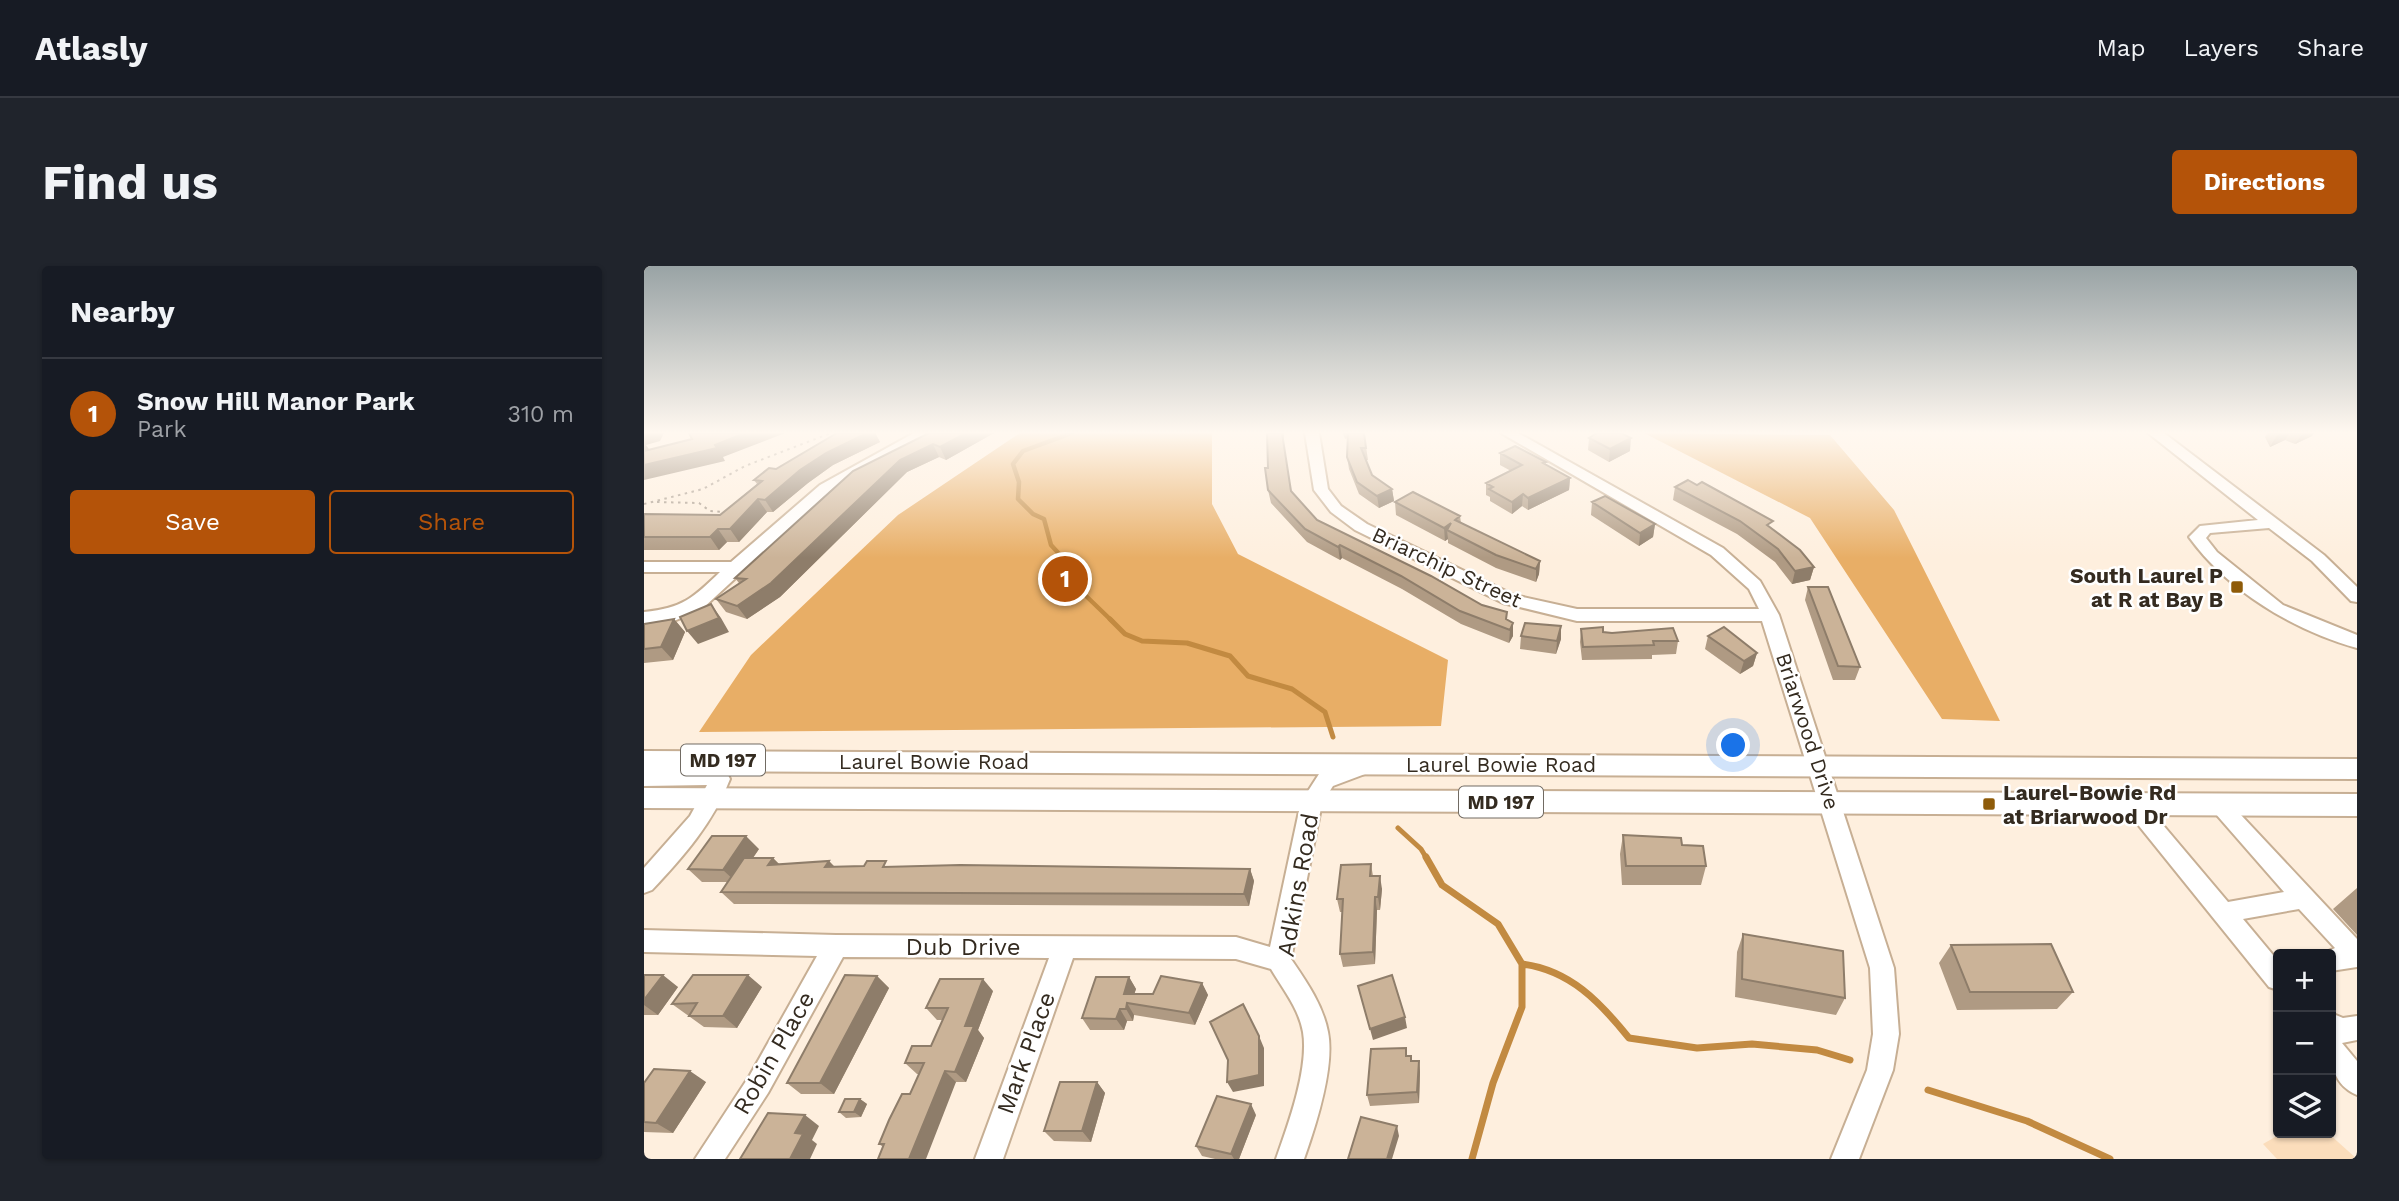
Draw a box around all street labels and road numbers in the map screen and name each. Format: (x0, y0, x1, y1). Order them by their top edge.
street label: Briarchip Street (1368, 521, 1526, 613)
street label: Briarwood Drive (1771, 649, 1845, 813)
road number: MD 197 (681, 744, 765, 775)
street label: Laurel Bowie Road (839, 749, 1029, 774)
street label: Laurel Bowie Road (1406, 752, 1596, 777)
road number: MD 197 (1459, 786, 1543, 818)
street label: Adkins Road (1272, 811, 1324, 959)
street label: Dub Drive (905, 933, 1021, 961)
street label: Robin Place (728, 987, 820, 1119)
street label: Mark Place (991, 988, 1061, 1118)

